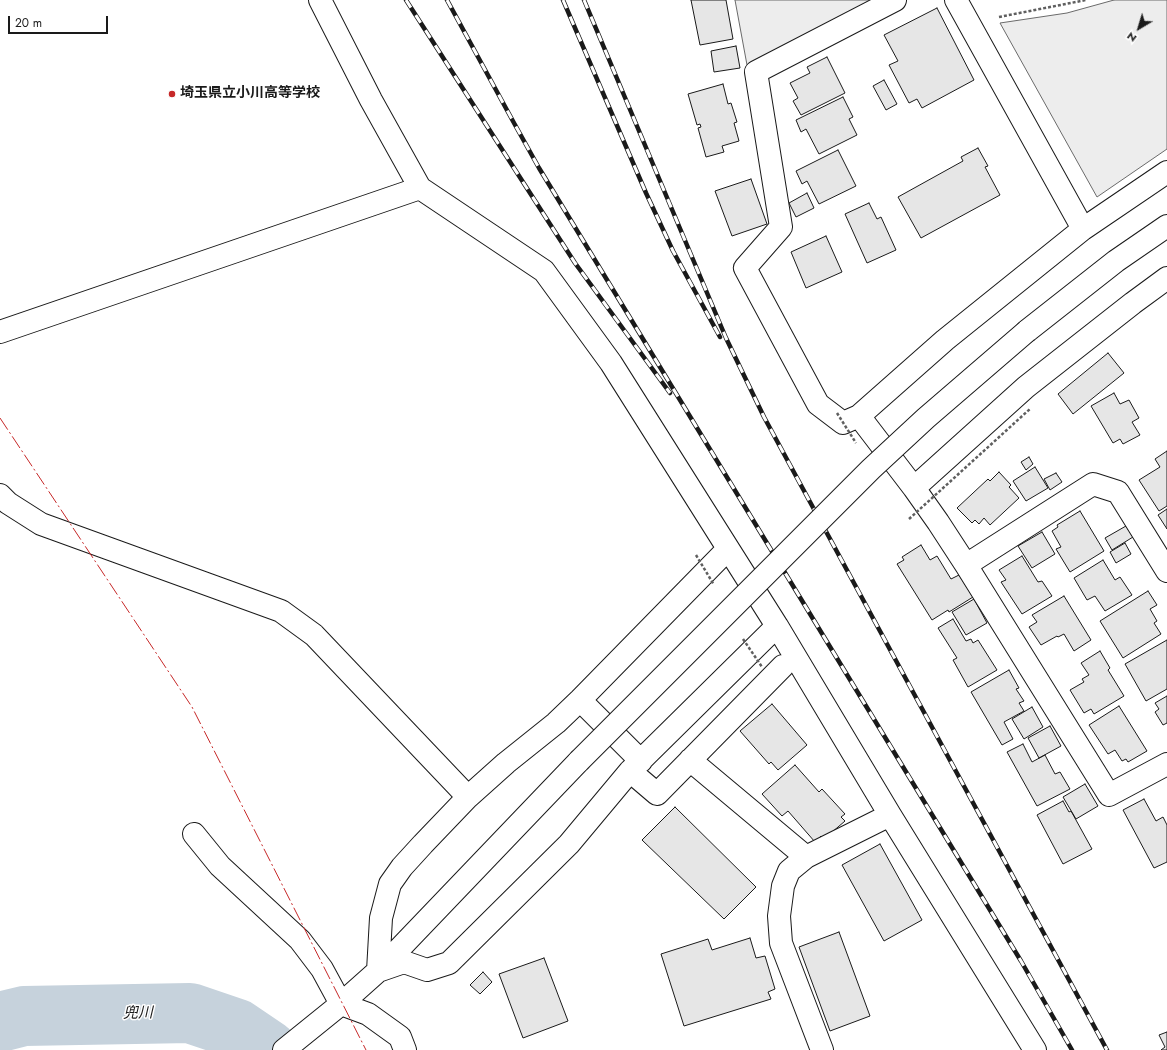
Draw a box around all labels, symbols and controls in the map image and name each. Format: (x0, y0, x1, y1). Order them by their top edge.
scale bar (10, 8, 110, 34)
north arrow (1119, 8, 1159, 48)
text: 20 m (15, 14, 42, 32)
text: N (1123, 28, 1140, 46)
place label: 埼玉県立小川高等学校 (180, 86, 320, 102)
marker: 埼玉県立小川高等学校 (167, 89, 177, 99)
water label: 兜川 (123, 1005, 153, 1023)

